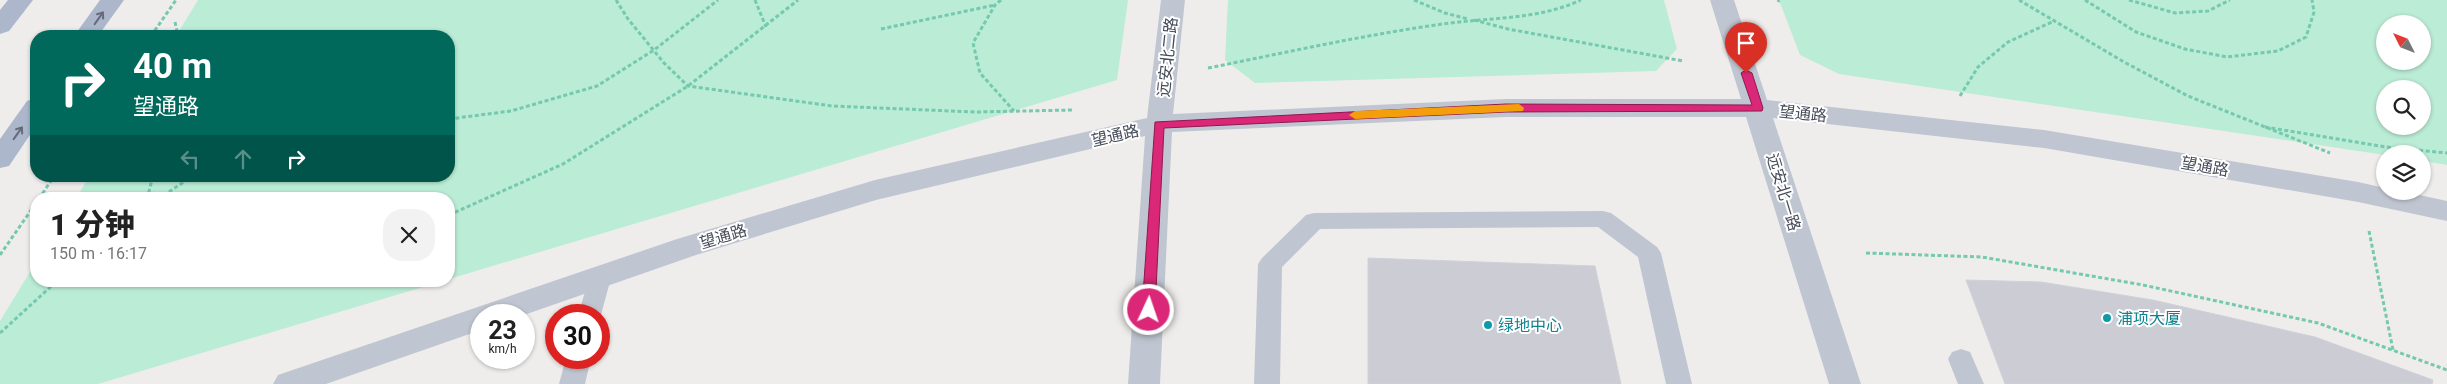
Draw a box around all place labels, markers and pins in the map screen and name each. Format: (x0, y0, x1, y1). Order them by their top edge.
pin (1725, 22, 1767, 73)
place label: 浦项大厦 (2117, 309, 2181, 328)
marker: 浦项大厦 (2101, 312, 2113, 324)
place label: 绿地中心 (1498, 316, 1562, 335)
marker: 绿地中心 (1482, 319, 1494, 331)

